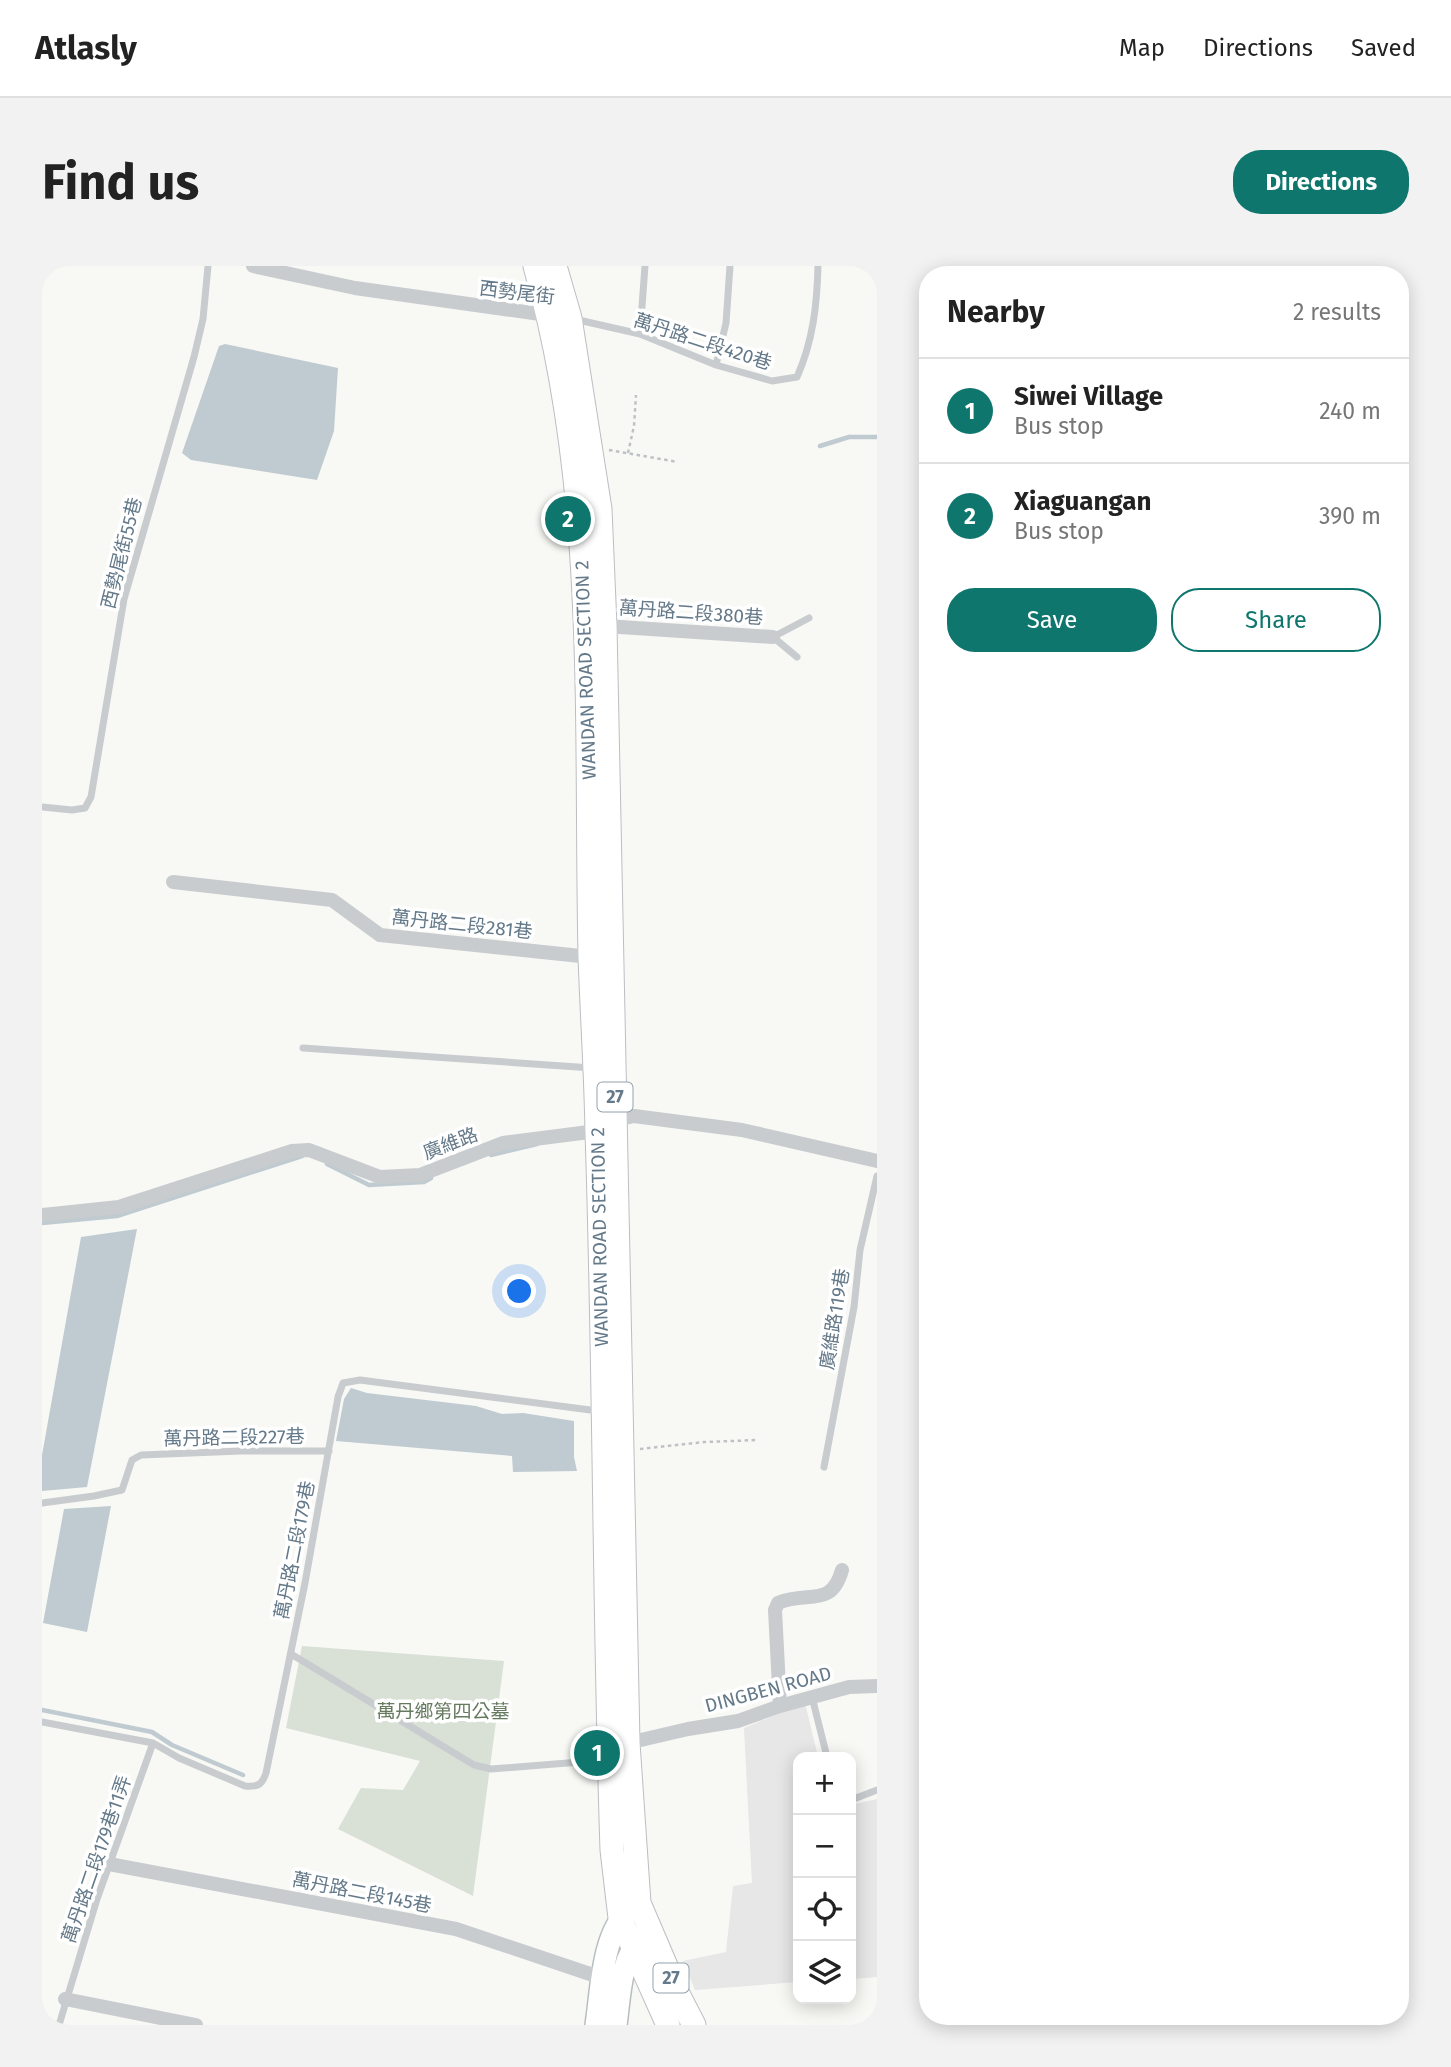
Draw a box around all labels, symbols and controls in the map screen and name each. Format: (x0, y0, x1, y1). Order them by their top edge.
text: Atlasly (35, 28, 137, 68)
text: Map (1119, 34, 1165, 62)
text: Directions (1203, 34, 1313, 62)
text: Saved (1351, 34, 1416, 62)
button: Directions (1233, 150, 1409, 214)
text: Find us (42, 153, 199, 212)
street label: 西勢尾街 (478, 276, 556, 309)
text: Nearby (947, 294, 1045, 330)
text: 2 results (1293, 298, 1381, 326)
street label: 萬丹路二段420巷 (631, 308, 775, 375)
text: Siwei Village (1014, 381, 1163, 412)
text: 1 (965, 397, 975, 425)
text: 240 m (1319, 397, 1381, 425)
text: Bus stop (1014, 412, 1104, 440)
text: Xiaguangan (1014, 486, 1152, 517)
pin: 2 (545, 493, 591, 545)
street label: 西勢尾街55巷 (97, 495, 146, 611)
text: 2 (964, 502, 976, 530)
text: 390 m (1319, 502, 1381, 530)
text: Bus stop (1014, 517, 1104, 545)
street label: WANDAN ROAD SECTION 2 (570, 560, 601, 780)
button: Save (947, 588, 1157, 652)
button: Share (1171, 588, 1381, 652)
street label: 萬丹路二段380巷 (618, 596, 764, 629)
street label: 萬丹路二段281巷 (390, 906, 534, 943)
road number: 27 (598, 1082, 632, 1112)
street label: 廣維路 (419, 1123, 481, 1164)
street label: WANDAN ROAD SECTION 2 (586, 1127, 613, 1347)
street label: 廣維路119巷 (815, 1267, 854, 1371)
your location (502, 1274, 536, 1308)
street label: 萬丹路二段227巷 (163, 1425, 305, 1450)
street label: 萬丹路二段179巷 (270, 1479, 319, 1621)
street label: DINGBEN ROAD (702, 1662, 834, 1717)
park label: 萬丹鄉第四公墓 (376, 1700, 510, 1723)
pin: 1 (574, 1727, 620, 1779)
map controls (793, 1752, 856, 2004)
button: + (793, 1752, 856, 1815)
street label: 萬丹路二段179巷11弄 (57, 1772, 136, 1946)
button: − (793, 1815, 856, 1878)
street label: 萬丹路二段145巷 (290, 1868, 434, 1917)
button: locate (793, 1878, 856, 1941)
button: layers (793, 1941, 856, 2004)
road number: 27 (654, 1964, 688, 1993)

